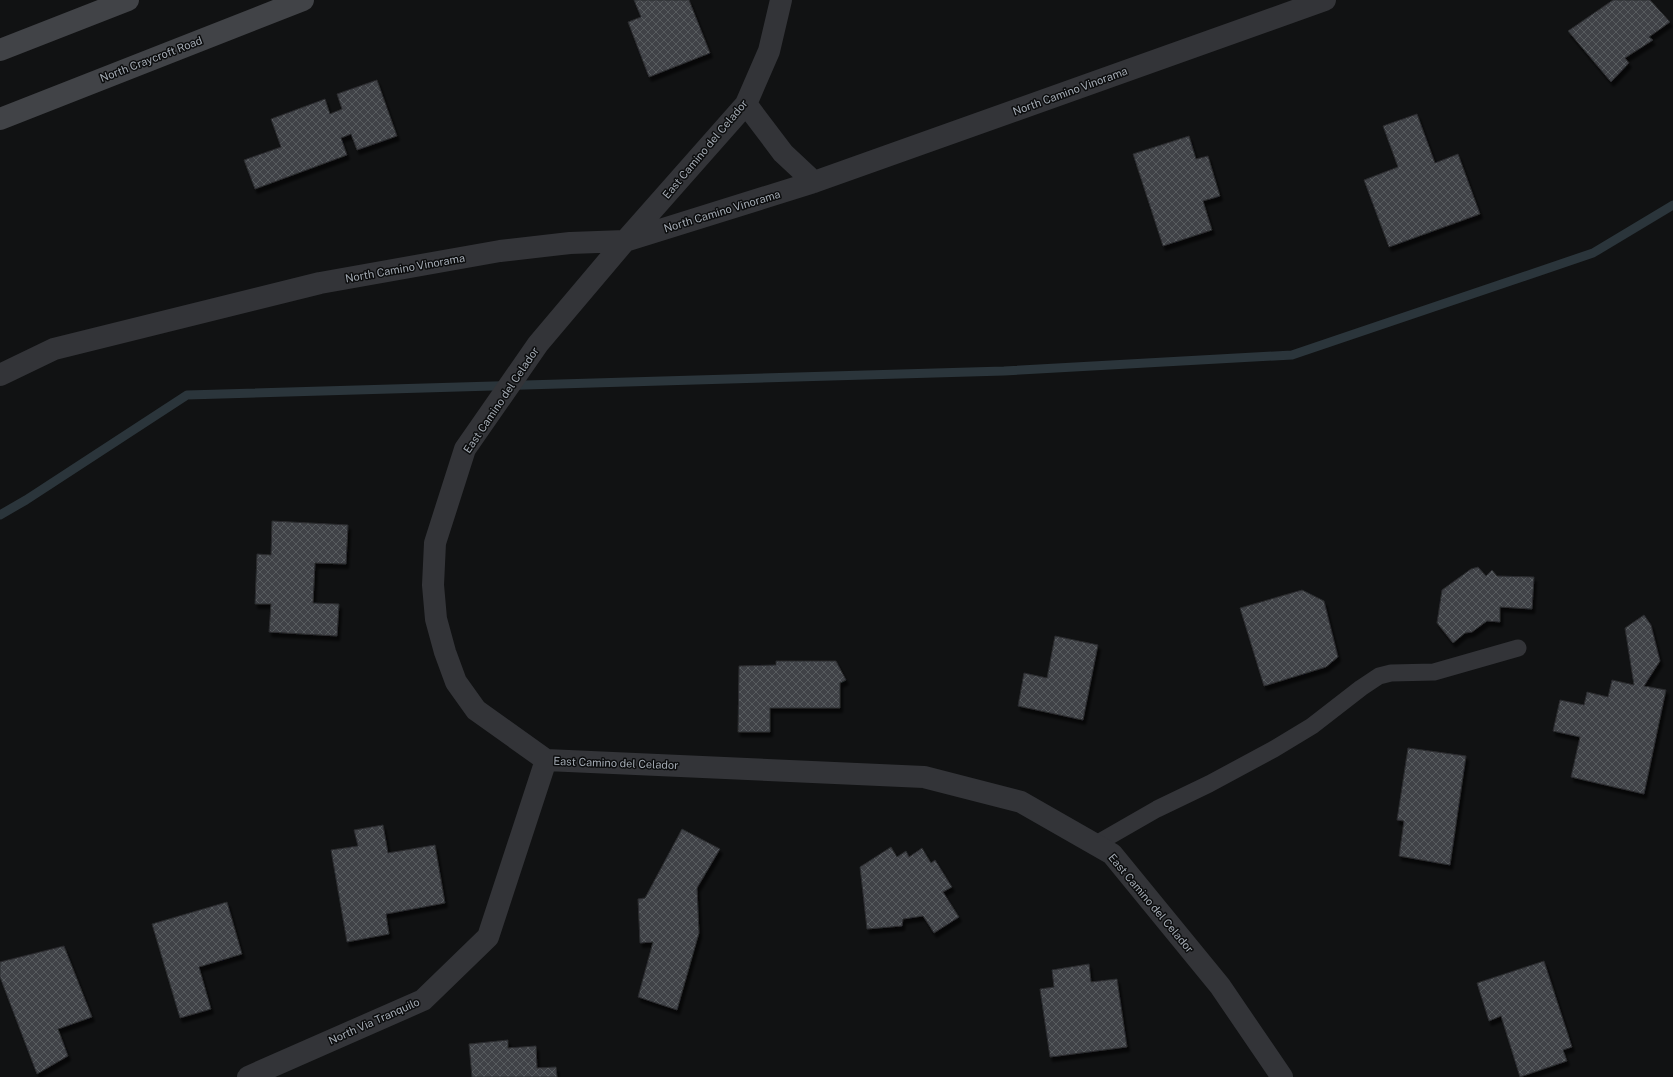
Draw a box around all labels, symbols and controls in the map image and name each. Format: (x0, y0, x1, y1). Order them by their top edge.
street label: North Craycroft Road (98, 34, 204, 84)
street label: North Camino Vinorama (1011, 65, 1129, 117)
street label: East Camino del Celador (660, 97, 750, 201)
street label: North Camino Vinorama (662, 188, 782, 234)
street label: North Camino Vinorama (344, 252, 466, 284)
street label: East Camino del Celador (461, 345, 541, 455)
street label: East Camino del Celador (553, 755, 679, 771)
street label: East Camino del Celador (1106, 851, 1196, 955)
street label: North Via Tranquilo (327, 996, 421, 1046)

